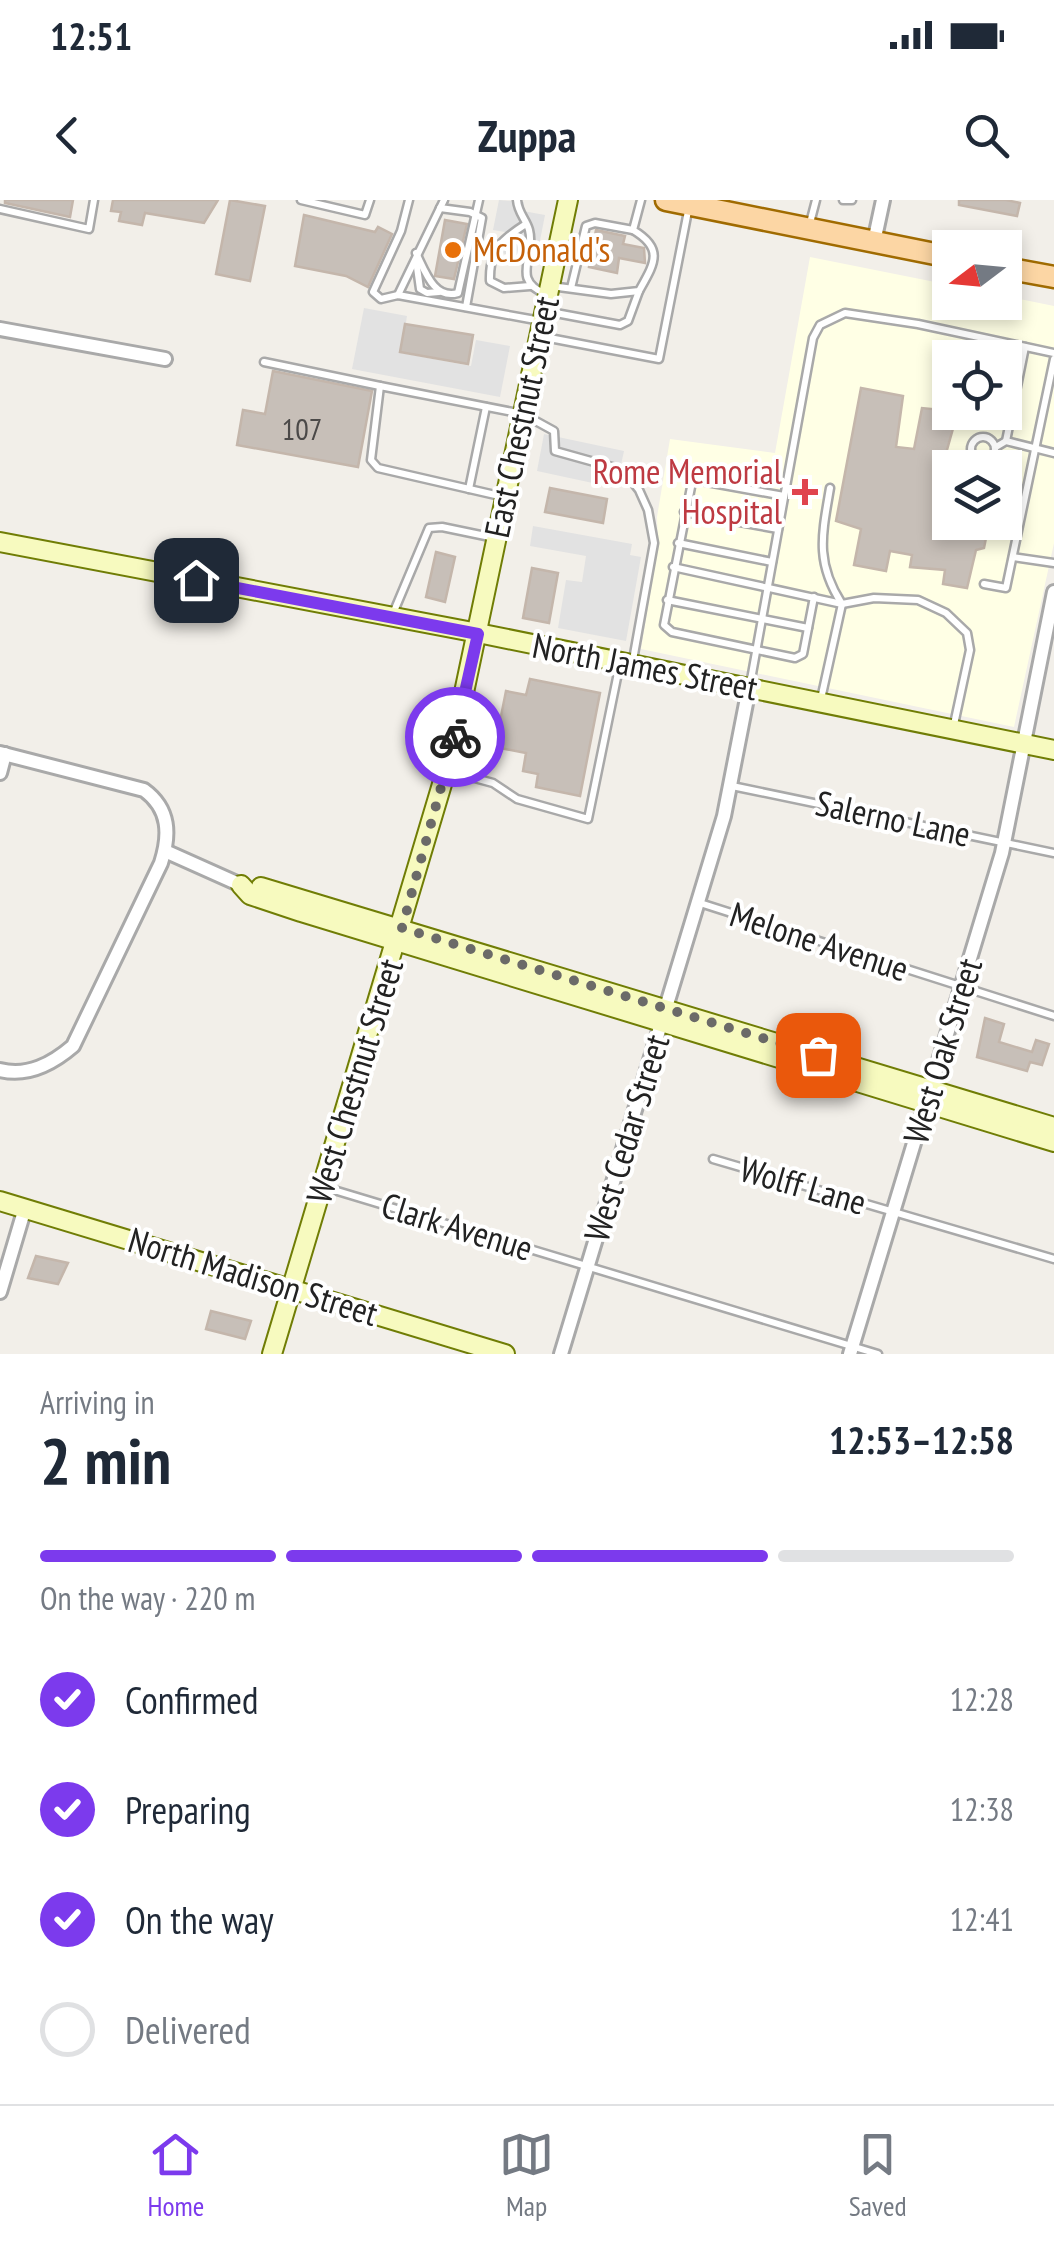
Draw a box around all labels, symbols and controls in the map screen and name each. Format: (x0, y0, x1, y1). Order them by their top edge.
text: 12:51 (50, 11, 132, 60)
text: Zuppa (478, 106, 576, 164)
icon: back (40, 108, 95, 163)
icon: search (959, 108, 1014, 163)
place label: McDonald's (473, 226, 610, 272)
north arrow (932, 230, 1022, 320)
map controls (932, 230, 1022, 540)
marker: McDonald's (442, 239, 464, 261)
street label: East Chestnut Street (473, 292, 569, 542)
button: locate (932, 340, 1022, 430)
house number: 107 (282, 409, 322, 448)
place label: Rome Memorial Hospital (593, 448, 782, 534)
button: layers (932, 450, 1022, 540)
marker: Rome Memorial Hospital (792, 479, 818, 505)
pin (154, 538, 239, 623)
icon: home (169, 553, 224, 608)
street label: North James Street (529, 622, 762, 710)
courier (405, 687, 505, 787)
icon: bike (428, 710, 483, 765)
street label: Salerno Lane (812, 779, 975, 857)
street label: Melone Avenue (724, 891, 914, 991)
street label: West Oak Street (892, 952, 992, 1149)
street label: West Chestnut Street (295, 953, 413, 1208)
pin (776, 1013, 861, 1098)
street label: West Cedar Street (573, 1028, 679, 1247)
icon: bag (791, 1028, 846, 1083)
street label: Wolff Lane (735, 1145, 872, 1225)
street label: Clark Avenue (376, 1181, 538, 1271)
street label: North Madison Street (123, 1216, 384, 1336)
text: Arriving in (40, 1381, 155, 1423)
text: 12:53–12:58 (829, 1415, 1014, 1464)
text: 2 min (40, 1418, 171, 1502)
text: On the way · 220 m (40, 1577, 255, 1619)
icon: check (40, 1672, 95, 1727)
text: Confirmed (125, 1675, 258, 1724)
text: 12:28 (950, 1678, 1014, 1720)
icon: check (40, 1782, 95, 1837)
text: Preparing (125, 1785, 251, 1834)
text: 12:38 (950, 1788, 1014, 1830)
icon: check (40, 1892, 95, 1947)
text: On the way (125, 1895, 273, 1944)
text: 12:41 (950, 1898, 1014, 1940)
text: Delivered (125, 2005, 251, 2054)
tab: Home (147, 2127, 204, 2224)
tab: Map (499, 2127, 554, 2224)
tab: Saved (849, 2127, 907, 2224)

